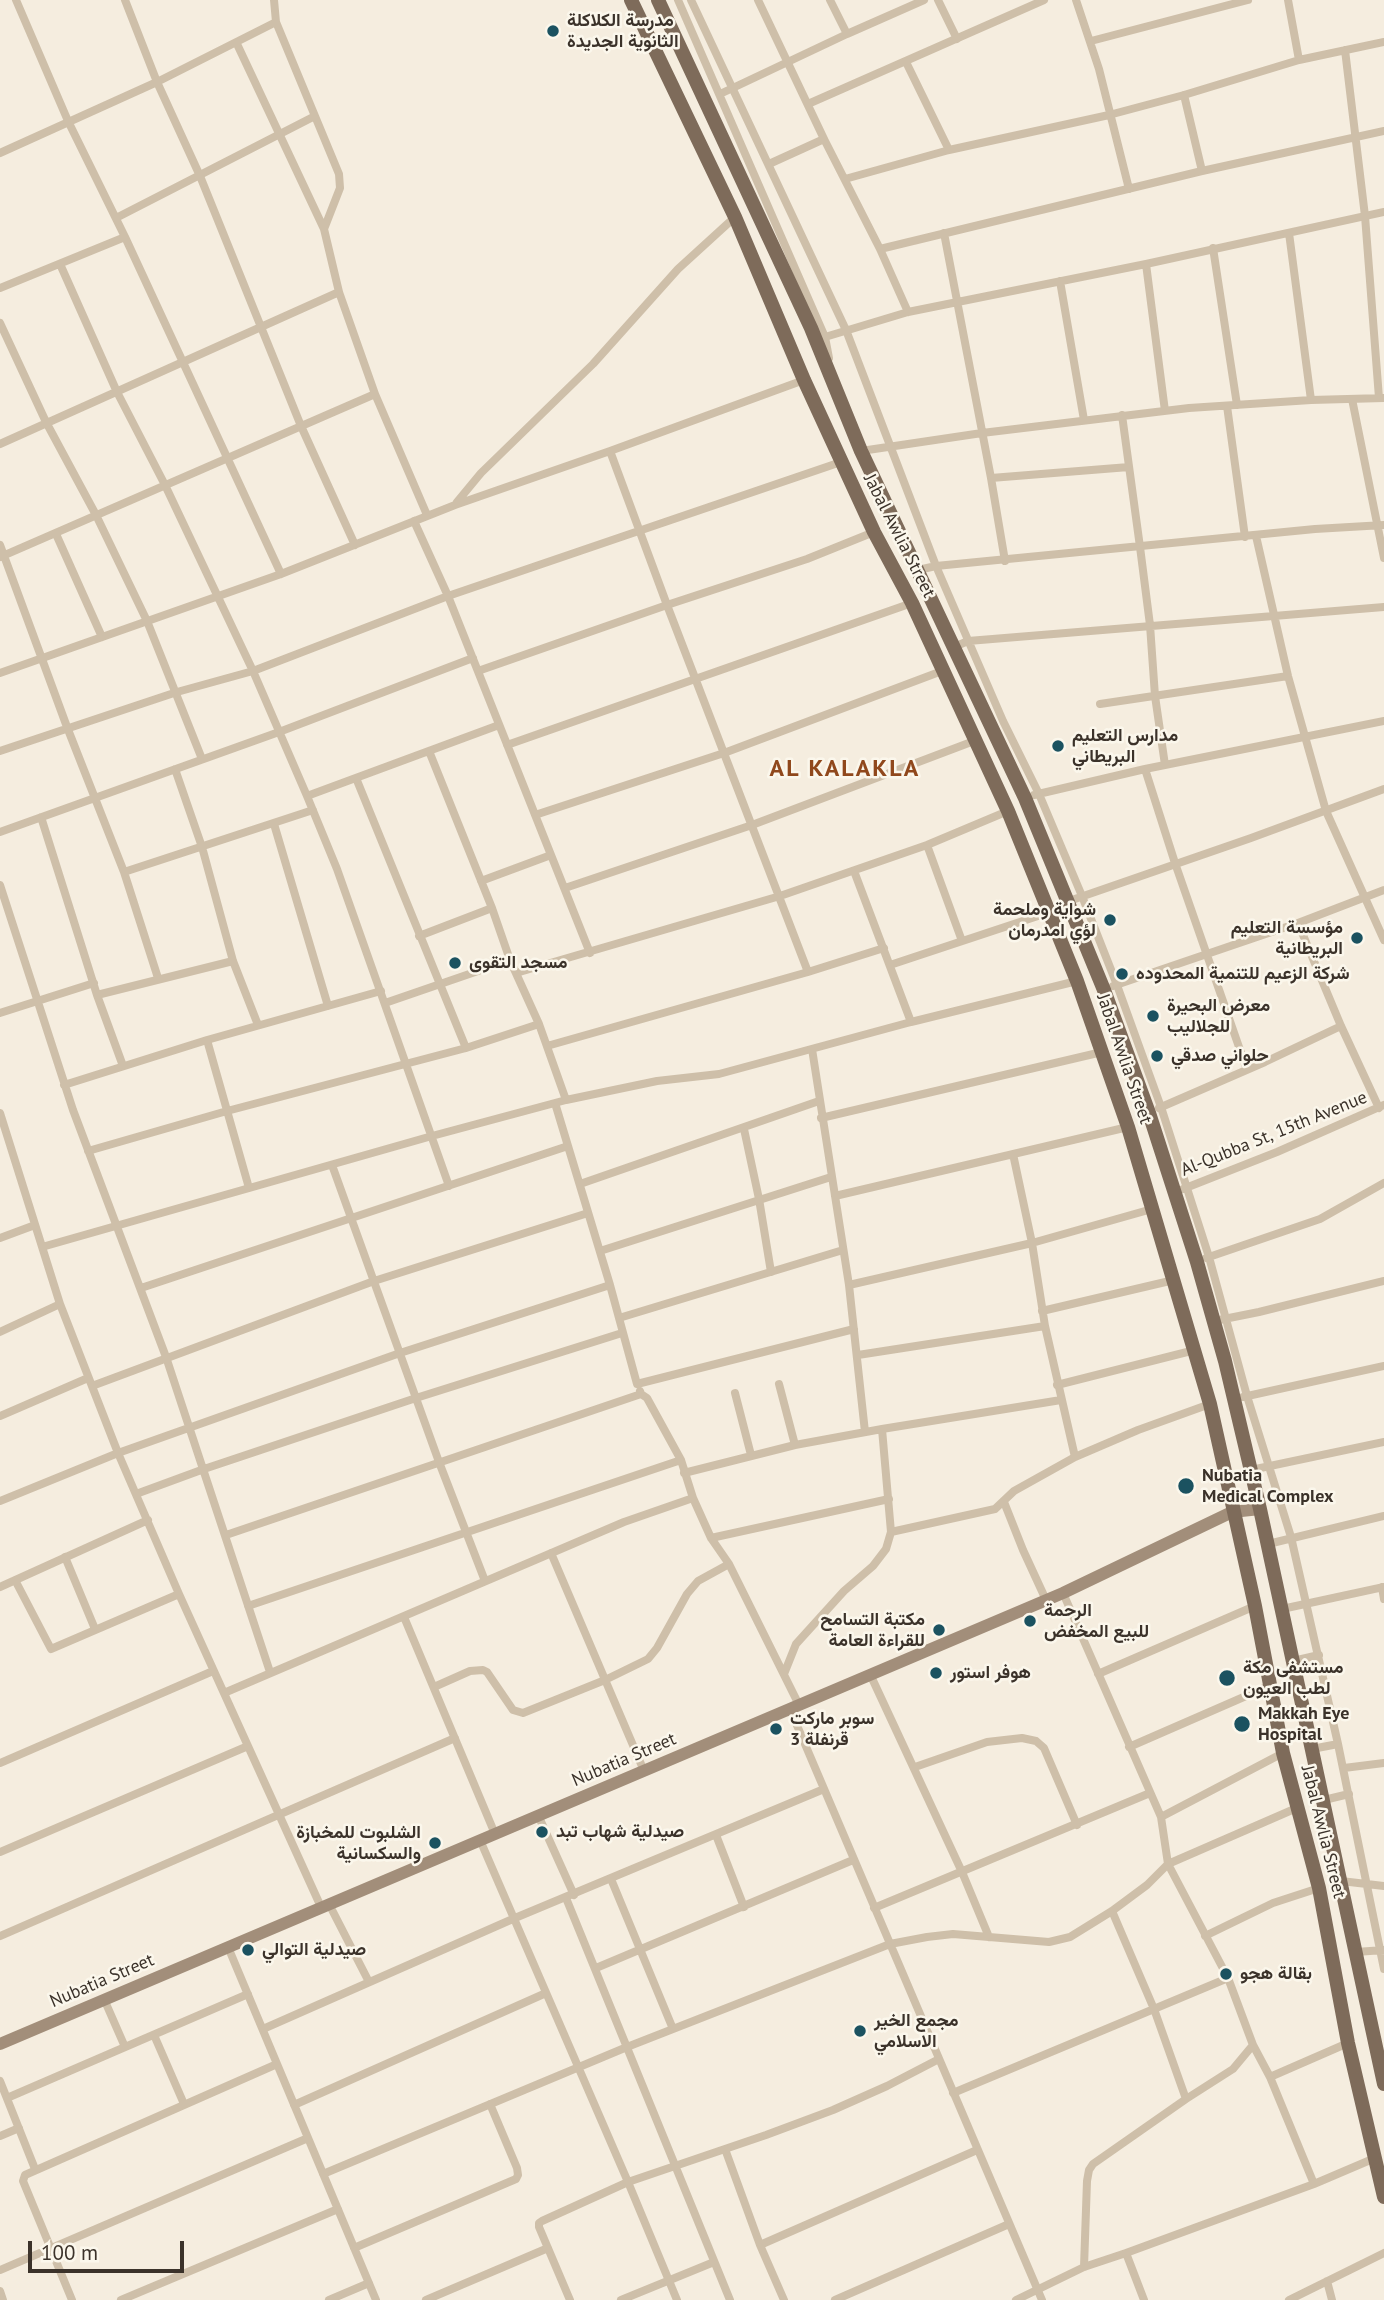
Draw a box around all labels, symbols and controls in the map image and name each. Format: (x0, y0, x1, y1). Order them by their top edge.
place label: مدرسة الكلاكلة الثانوية الجديدة (567, 10, 679, 52)
marker: مدرسة الكلاكلة الثانوية الجديدة (545, 23, 561, 39)
street label: Jabal Awlia Street (858, 470, 940, 602)
place label: مدارس التعليم البريطاني (1072, 725, 1178, 768)
marker: مدارس التعليم البريطاني (1050, 738, 1066, 754)
district label: AL KALAKLA (771, 755, 919, 783)
place label: شواية وملحمة لؤي امدرمان (993, 899, 1096, 942)
marker: شواية وملحمة لؤي امدرمان (1102, 912, 1118, 928)
place label: مؤسسة التعليم البريطانية (1231, 917, 1343, 960)
marker: مؤسسة التعليم البريطانية (1349, 930, 1365, 946)
place label: مسجد التقوى (469, 952, 568, 974)
marker: مسجد التقوى (447, 955, 463, 971)
place label: شركة الزعيم للتنمية المحدوده (1136, 963, 1350, 985)
marker: شركة الزعيم للتنمية المحدوده (1114, 966, 1130, 982)
street label: Jabal Awlia Street (1092, 991, 1156, 1127)
place label: معرض البحيرة للجلاليب (1167, 995, 1270, 1038)
marker: معرض البحيرة للجلاليب (1145, 1008, 1161, 1024)
place label: حلواني صدقي (1171, 1045, 1269, 1067)
marker: حلواني صدقي (1149, 1048, 1165, 1064)
street label: Al-Qubba St, 15th Avenue (1178, 1087, 1370, 1181)
place label: Nubatia Medical Complex (1202, 1465, 1333, 1508)
marker: Nubatia Medical Complex (1176, 1476, 1196, 1496)
place label: الرحمة للبيع المخفض (1044, 1600, 1149, 1642)
place label: مكتبة التسامح للقراءة العامة (820, 1609, 925, 1652)
marker: الرحمة للبيع المخفض (1022, 1613, 1038, 1629)
marker: مكتبة التسامح للقراءة العامة (931, 1622, 947, 1638)
place label: مستشفى مكة لطب العيون (1243, 1657, 1344, 1700)
place label: هوفر استور (950, 1662, 1031, 1684)
marker: هوفر استور (928, 1665, 944, 1681)
marker: مستشفى مكة لطب العيون (1217, 1668, 1237, 1688)
place label: Makkah Eye Hospital (1258, 1703, 1349, 1746)
place label: سوبر ماركت قرنفلة 3 (790, 1708, 874, 1750)
marker: Makkah Eye Hospital (1232, 1714, 1252, 1734)
marker: سوبر ماركت قرنفلة 3 (768, 1721, 784, 1737)
street label: Nubatia Street (569, 1728, 679, 1792)
street label: Jabal Awlia Street (1296, 1763, 1350, 1901)
place label: صيدلية شهاب تبد (556, 1821, 684, 1843)
place label: الشلبوت للمخبازة والسكسانية (296, 1822, 421, 1864)
marker: صيدلية شهاب تبد (534, 1824, 550, 1840)
marker: الشلبوت للمخبازة والسكسانية (427, 1835, 443, 1851)
place label: صيدلية التوالي (262, 1939, 366, 1961)
marker: صيدلية التوالي (240, 1942, 256, 1958)
street label: Nubatia Street (47, 1949, 157, 2013)
place label: بقالة هجو (1240, 1963, 1312, 1985)
marker: بقالة هجو (1218, 1966, 1234, 1982)
place label: مجمع الخير الاسلامي (874, 2010, 959, 2052)
marker: مجمع الخير الاسلامي (852, 2023, 868, 2039)
scale bar (32, 2226, 187, 2270)
text: 100 m (41, 2239, 98, 2266)

